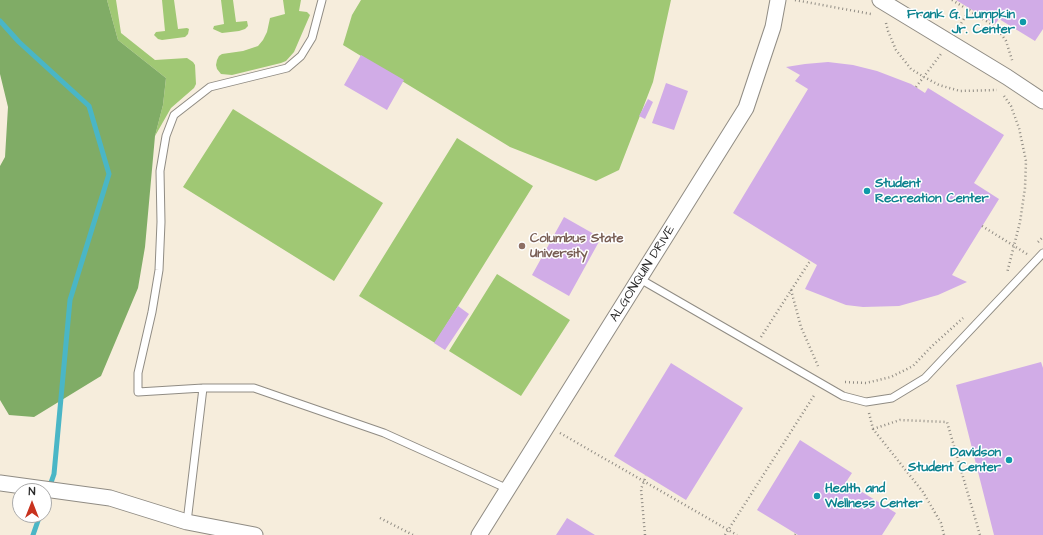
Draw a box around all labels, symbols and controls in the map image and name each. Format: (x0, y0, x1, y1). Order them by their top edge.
place label: Frank G. Lumpkin Jr. Center (907, 7, 1015, 38)
marker: Frank G. Lumpkin Jr. Center (1018, 17, 1028, 27)
place label: Student Recreation Center (875, 176, 989, 207)
marker: Student Recreation Center (862, 186, 872, 196)
street label: ALGONQUIN DRIVE (607, 223, 679, 325)
place label: Columbus State University (530, 231, 623, 262)
marker: Columbus State University (517, 241, 527, 251)
place label: Davidson Student Center (908, 445, 1001, 476)
marker: Davidson Student Center (1004, 455, 1014, 465)
place label: Health and Wellness Center (825, 481, 922, 512)
north arrow (12, 483, 52, 523)
text: N (29, 484, 35, 499)
marker: Health and Wellness Center (812, 491, 822, 501)

